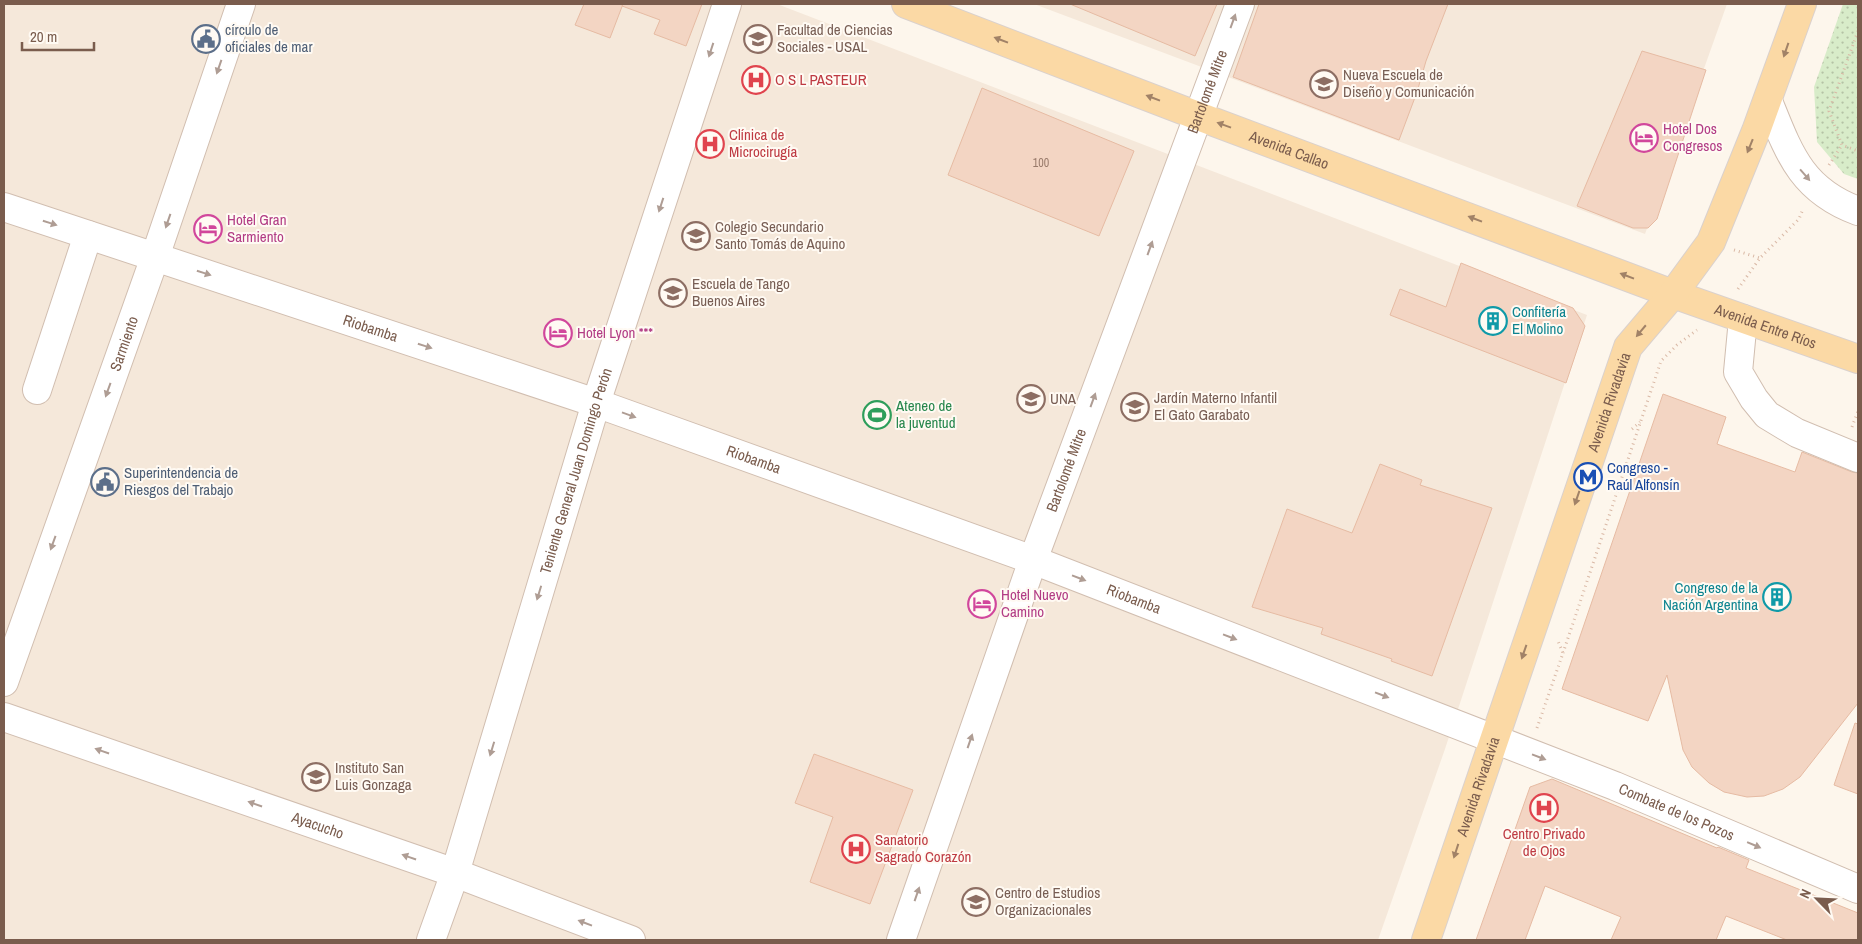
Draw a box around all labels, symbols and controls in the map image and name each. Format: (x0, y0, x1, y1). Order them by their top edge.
one-way arrow (1229, 13, 1237, 28)
place label: círculo de oficiales de mar (225, 19, 313, 57)
place label: Facultad de Ciencias Sociales - USAL (777, 19, 893, 57)
scale bar (22, 20, 95, 52)
public building icon: círculo de oficiales de mar (191, 24, 221, 54)
school or university icon: Facultad de Ciencias Sociales - USAL (743, 24, 773, 54)
text: 20 m (30, 26, 57, 47)
one-way arrow (993, 36, 1008, 44)
one-way arrow (707, 43, 715, 58)
one-way arrow (1781, 43, 1789, 58)
street label: Bartolomé Mitre (1182, 47, 1232, 136)
one-way arrow (215, 59, 223, 74)
place label: Nueva Escuela de Diseño y Comunicación (1343, 64, 1474, 102)
hospital icon: O S L PASTEUR (741, 65, 771, 95)
place label: O S L PASTEUR (775, 69, 867, 90)
school or university icon: Nueva Escuela de Diseño y Comunicación (1309, 69, 1339, 99)
one-way arrow (1145, 94, 1160, 102)
place label: Hotel Dos Congresos (1663, 118, 1722, 156)
one-way arrow (1217, 121, 1231, 129)
hotel icon: Hotel Dos Congresos (1629, 123, 1659, 153)
place label: Clínica de Microcirugía (729, 124, 798, 162)
street label: Avenida Callao (1246, 125, 1332, 174)
hospital icon: Clínica de Microcirugía (695, 129, 725, 159)
one-way arrow (1746, 139, 1754, 154)
house number: 100 (1033, 155, 1049, 171)
one-way arrow (1799, 169, 1810, 181)
one-way arrow (657, 197, 664, 212)
place label: Hotel Gran Sarmiento (227, 209, 286, 247)
one-way arrow (163, 213, 171, 228)
hotel icon: Hotel Gran Sarmiento (193, 214, 223, 244)
one-way arrow (1467, 215, 1482, 223)
place label: Colegio Secundario Santo Tomás de Aquino (715, 216, 846, 254)
one-way arrow (43, 219, 58, 227)
school or university icon: Colegio Secundario Santo Tomás de Aquino (681, 221, 711, 251)
one-way arrow (1147, 240, 1154, 255)
one-way arrow (197, 270, 212, 278)
one-way arrow (1619, 272, 1634, 280)
place label: Escuela de Tango Buenos Aires (692, 273, 790, 311)
school or university icon: Escuela de Tango Buenos Aires (658, 278, 688, 308)
street label: Avenida Entre Ríos (1711, 298, 1819, 354)
place label: Confitería El Molino (1512, 301, 1566, 339)
building icon: Confitería El Molino (1478, 306, 1508, 336)
street label: Riobamba (340, 309, 401, 347)
street label: Sarmiento (104, 313, 143, 374)
hotel icon: Hotel Lyon *** (543, 318, 573, 348)
place label: Hotel Lyon *** (577, 322, 653, 343)
one-way arrow (1636, 324, 1647, 337)
one-way arrow (418, 343, 433, 351)
street label: Avenida Rivadavia (1582, 350, 1635, 456)
street label: Teniente General Juan Domingo Perón (534, 365, 617, 576)
one-way arrow (104, 383, 111, 398)
school or university icon: UNA (1016, 384, 1046, 414)
place label: Jardín Materno Infantil El Gato Garabato (1154, 387, 1277, 425)
place label: UNA (1050, 388, 1077, 409)
one-way arrow (1089, 392, 1097, 407)
school or university icon: Jardín Materno Infantil El Gato Garabato (1120, 392, 1150, 422)
place label: Ateneo de la juventud (895, 395, 956, 433)
sports icon: Ateneo de la juventud (862, 400, 892, 430)
one-way arrow (622, 411, 637, 419)
street label: Bartolomé Mitre (1041, 425, 1091, 515)
street label: Riobamba (723, 440, 784, 479)
place label: Congreso - Raúl Alfonsín (1607, 457, 1679, 495)
place label: Superintendencia de Riesgos del Trabajo (124, 462, 238, 500)
metro station icon: Congreso - Raúl Alfonsín (1573, 462, 1603, 492)
public building icon: Superintendencia de Riesgos del Trabajo (90, 467, 120, 497)
one-way arrow (1572, 491, 1580, 506)
one-way arrow (49, 536, 56, 551)
one-way arrow (1071, 575, 1086, 582)
place label: Congreso de la Nación Argentina (1663, 577, 1758, 615)
street label: Riobamba (1104, 579, 1164, 619)
building icon: Congreso de la Nación Argentina (1762, 582, 1792, 612)
place label: Hotel Nuevo Camino (1001, 584, 1069, 622)
one-way arrow (534, 586, 542, 601)
hotel icon: Hotel Nuevo Camino (967, 589, 997, 619)
one-way arrow (1223, 633, 1237, 641)
one-way arrow (1520, 644, 1527, 659)
one-way arrow (1375, 691, 1390, 699)
one-way arrow (967, 733, 974, 748)
street label: Avenida Rivadavia (1451, 734, 1504, 840)
one-way arrow (488, 742, 496, 757)
one-way arrow (94, 747, 109, 754)
one-way arrow (1532, 753, 1546, 761)
place label: Instituto San Luis Gonzaga (335, 757, 412, 795)
school or university icon: Instituto San Luis Gonzaga (301, 762, 331, 792)
street label: Combate de los Pozos (1616, 778, 1738, 845)
hospital icon: Centro Privado de Ojos (1529, 793, 1559, 823)
one-way arrow (247, 800, 262, 808)
street label: Ayacucho (288, 806, 347, 844)
place label: Centro Privado de Ojos (1503, 823, 1586, 861)
place label: Sanatorio Sagrado Corazón (875, 829, 971, 867)
hospital icon: Sanatorio Sagrado Corazón (841, 834, 871, 864)
one-way arrow (1747, 841, 1761, 849)
one-way arrow (1452, 844, 1459, 859)
one-way arrow (401, 853, 416, 861)
north arrow (1792, 874, 1842, 924)
place label: Centro de Estudios Organizacionales (995, 882, 1100, 920)
one-way arrow (913, 886, 921, 901)
text: N (1795, 886, 1815, 901)
school or university icon: Centro de Estudios Organizacionales (961, 887, 991, 917)
one-way arrow (578, 919, 593, 926)

